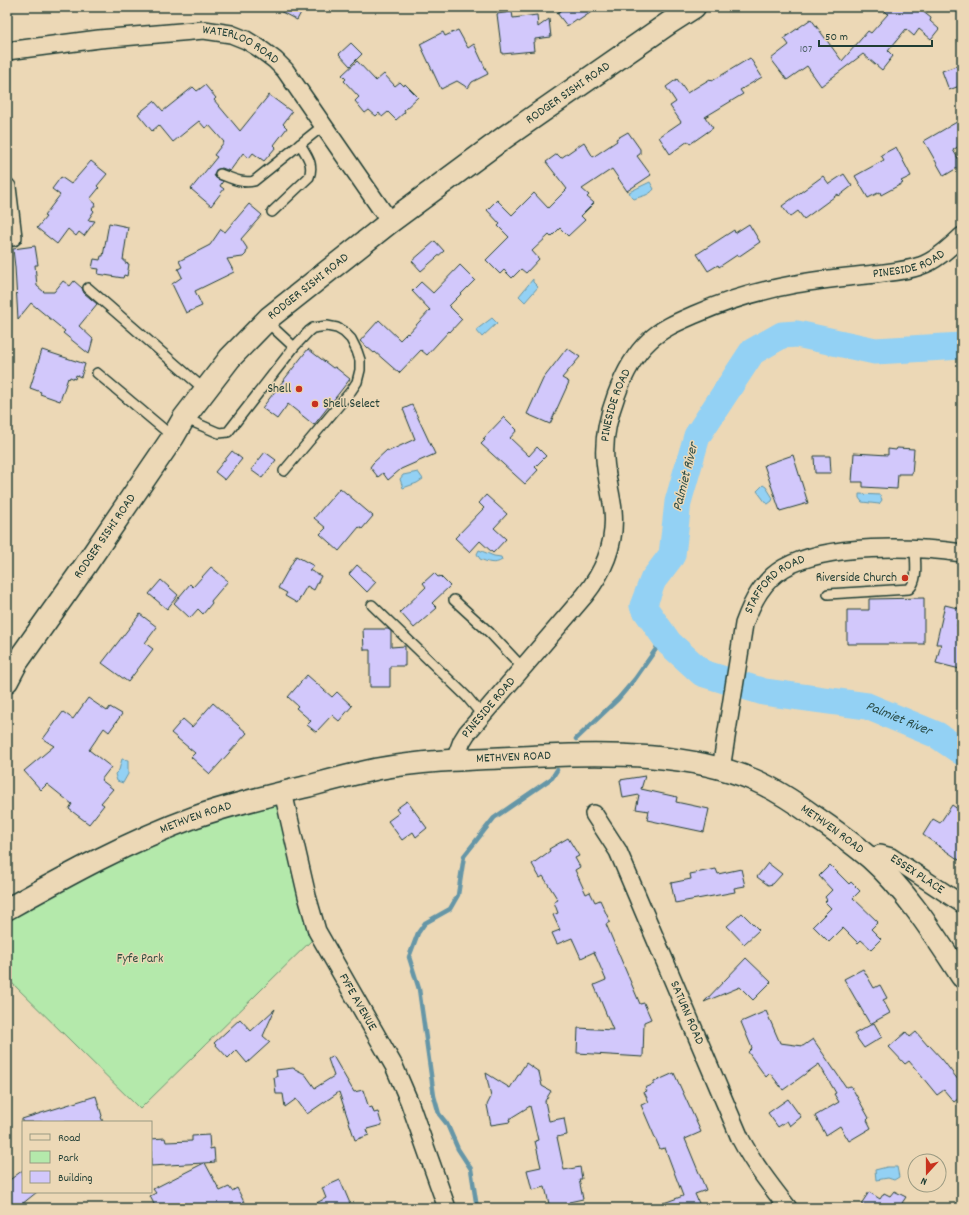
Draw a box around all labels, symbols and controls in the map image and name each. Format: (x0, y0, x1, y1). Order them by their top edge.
street label: WATERLOO ROAD (201, 20, 283, 69)
scale bar (819, 22, 932, 48)
text: 50 m (825, 29, 848, 46)
house number: 107 (800, 42, 812, 58)
street label: RODGER SISHI ROAD (522, 57, 614, 129)
street label: PINESIDE ROAD (872, 245, 950, 284)
street label: RODGER SISHI ROAD (264, 248, 353, 325)
street label: PINESIDE ROAD (596, 365, 636, 443)
place label: Shell (267, 380, 291, 399)
marker: Shell (294, 384, 304, 394)
place label: Shell Select (323, 395, 380, 414)
marker: Shell Select (310, 399, 320, 409)
water label: Palmiet River (668, 439, 705, 513)
street label: RODGER SISHI ROAD (69, 490, 141, 583)
street label: STAFFORD ROAD (740, 550, 808, 617)
place label: Riverside Church (816, 569, 897, 588)
marker: Riverside Church (900, 573, 910, 583)
street label: PINESIDE ROAD (457, 673, 521, 742)
water label: Palmiet River (863, 697, 936, 742)
street label: METHVEN ROAD (476, 746, 551, 768)
street label: METHVEN ROAD (157, 796, 234, 839)
street label: METHVEN ROAD (796, 800, 868, 859)
street label: ESSEX PLACE (886, 849, 948, 899)
park label: Fyfe Park (117, 950, 163, 969)
street label: FYFE AVENUE (334, 970, 382, 1034)
street label: SATURN ROAD (665, 978, 709, 1048)
legend (22, 1121, 152, 1193)
text: Road (58, 1130, 80, 1147)
text: Park (58, 1150, 79, 1167)
north arrow (907, 1153, 947, 1193)
text: Building (58, 1170, 93, 1187)
text: N (918, 1172, 930, 1189)

